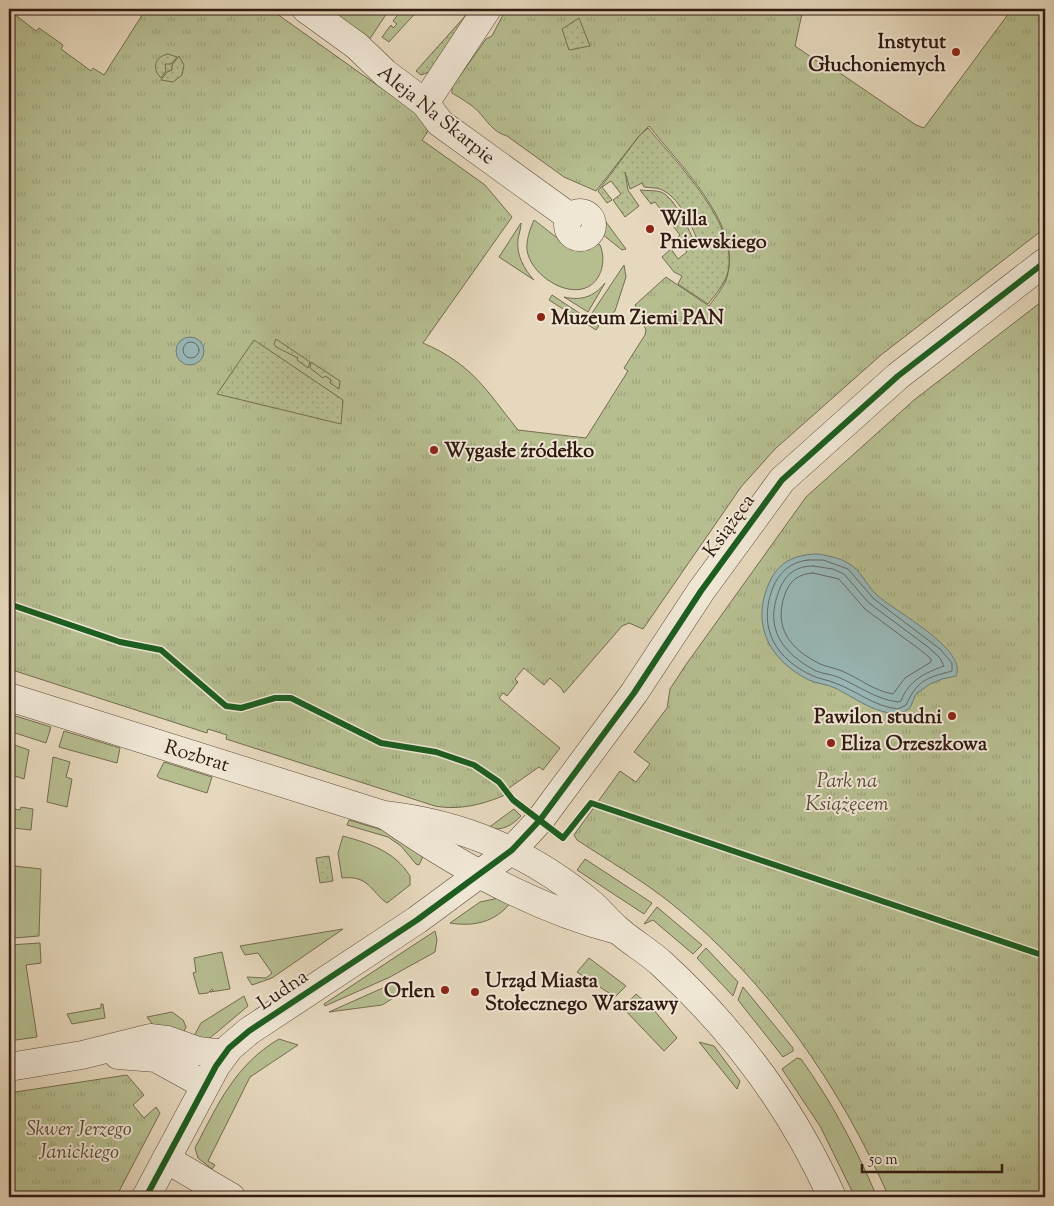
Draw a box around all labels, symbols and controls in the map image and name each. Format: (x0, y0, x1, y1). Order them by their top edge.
place label: Instytut Głuchoniemych (808, 29, 946, 81)
marker: Instytut Głuchoniemych (950, 46, 962, 58)
street label: Aleja Na Skarpie (370, 59, 501, 173)
place label: Willa Pniewskiego (660, 206, 767, 258)
marker: Willa Pniewskiego (644, 223, 656, 235)
place label: Muzeum Ziemi PAN (551, 305, 724, 334)
marker: Muzeum Ziemi PAN (535, 311, 547, 323)
place label: Wygasłe źródełko (444, 438, 594, 467)
marker: Wygasłe źródełko (428, 444, 440, 456)
street label: Książęca (697, 489, 763, 564)
place label: Pawilon studni (814, 704, 942, 733)
marker: Pawilon studni (946, 710, 958, 722)
place label: Eliza Orzeszkowa (841, 731, 988, 760)
street label: Rozbrat (160, 734, 232, 781)
marker: Eliza Orzeszkowa (825, 737, 837, 749)
park label: Park na Książęcem (805, 768, 889, 820)
street label: Ludna (252, 963, 315, 1019)
place label: Urząd Miasta Stołecznego Warszawy (485, 968, 679, 1020)
place label: Orlen (384, 978, 435, 1007)
marker: Orlen (439, 984, 451, 996)
marker: Urząd Miasta Stołecznego Warszawy (469, 986, 481, 998)
park label: Skwer Jerzego Janickiego (26, 1116, 132, 1168)
scale bar (862, 1141, 1002, 1173)
text: 50 m (868, 1150, 898, 1171)

